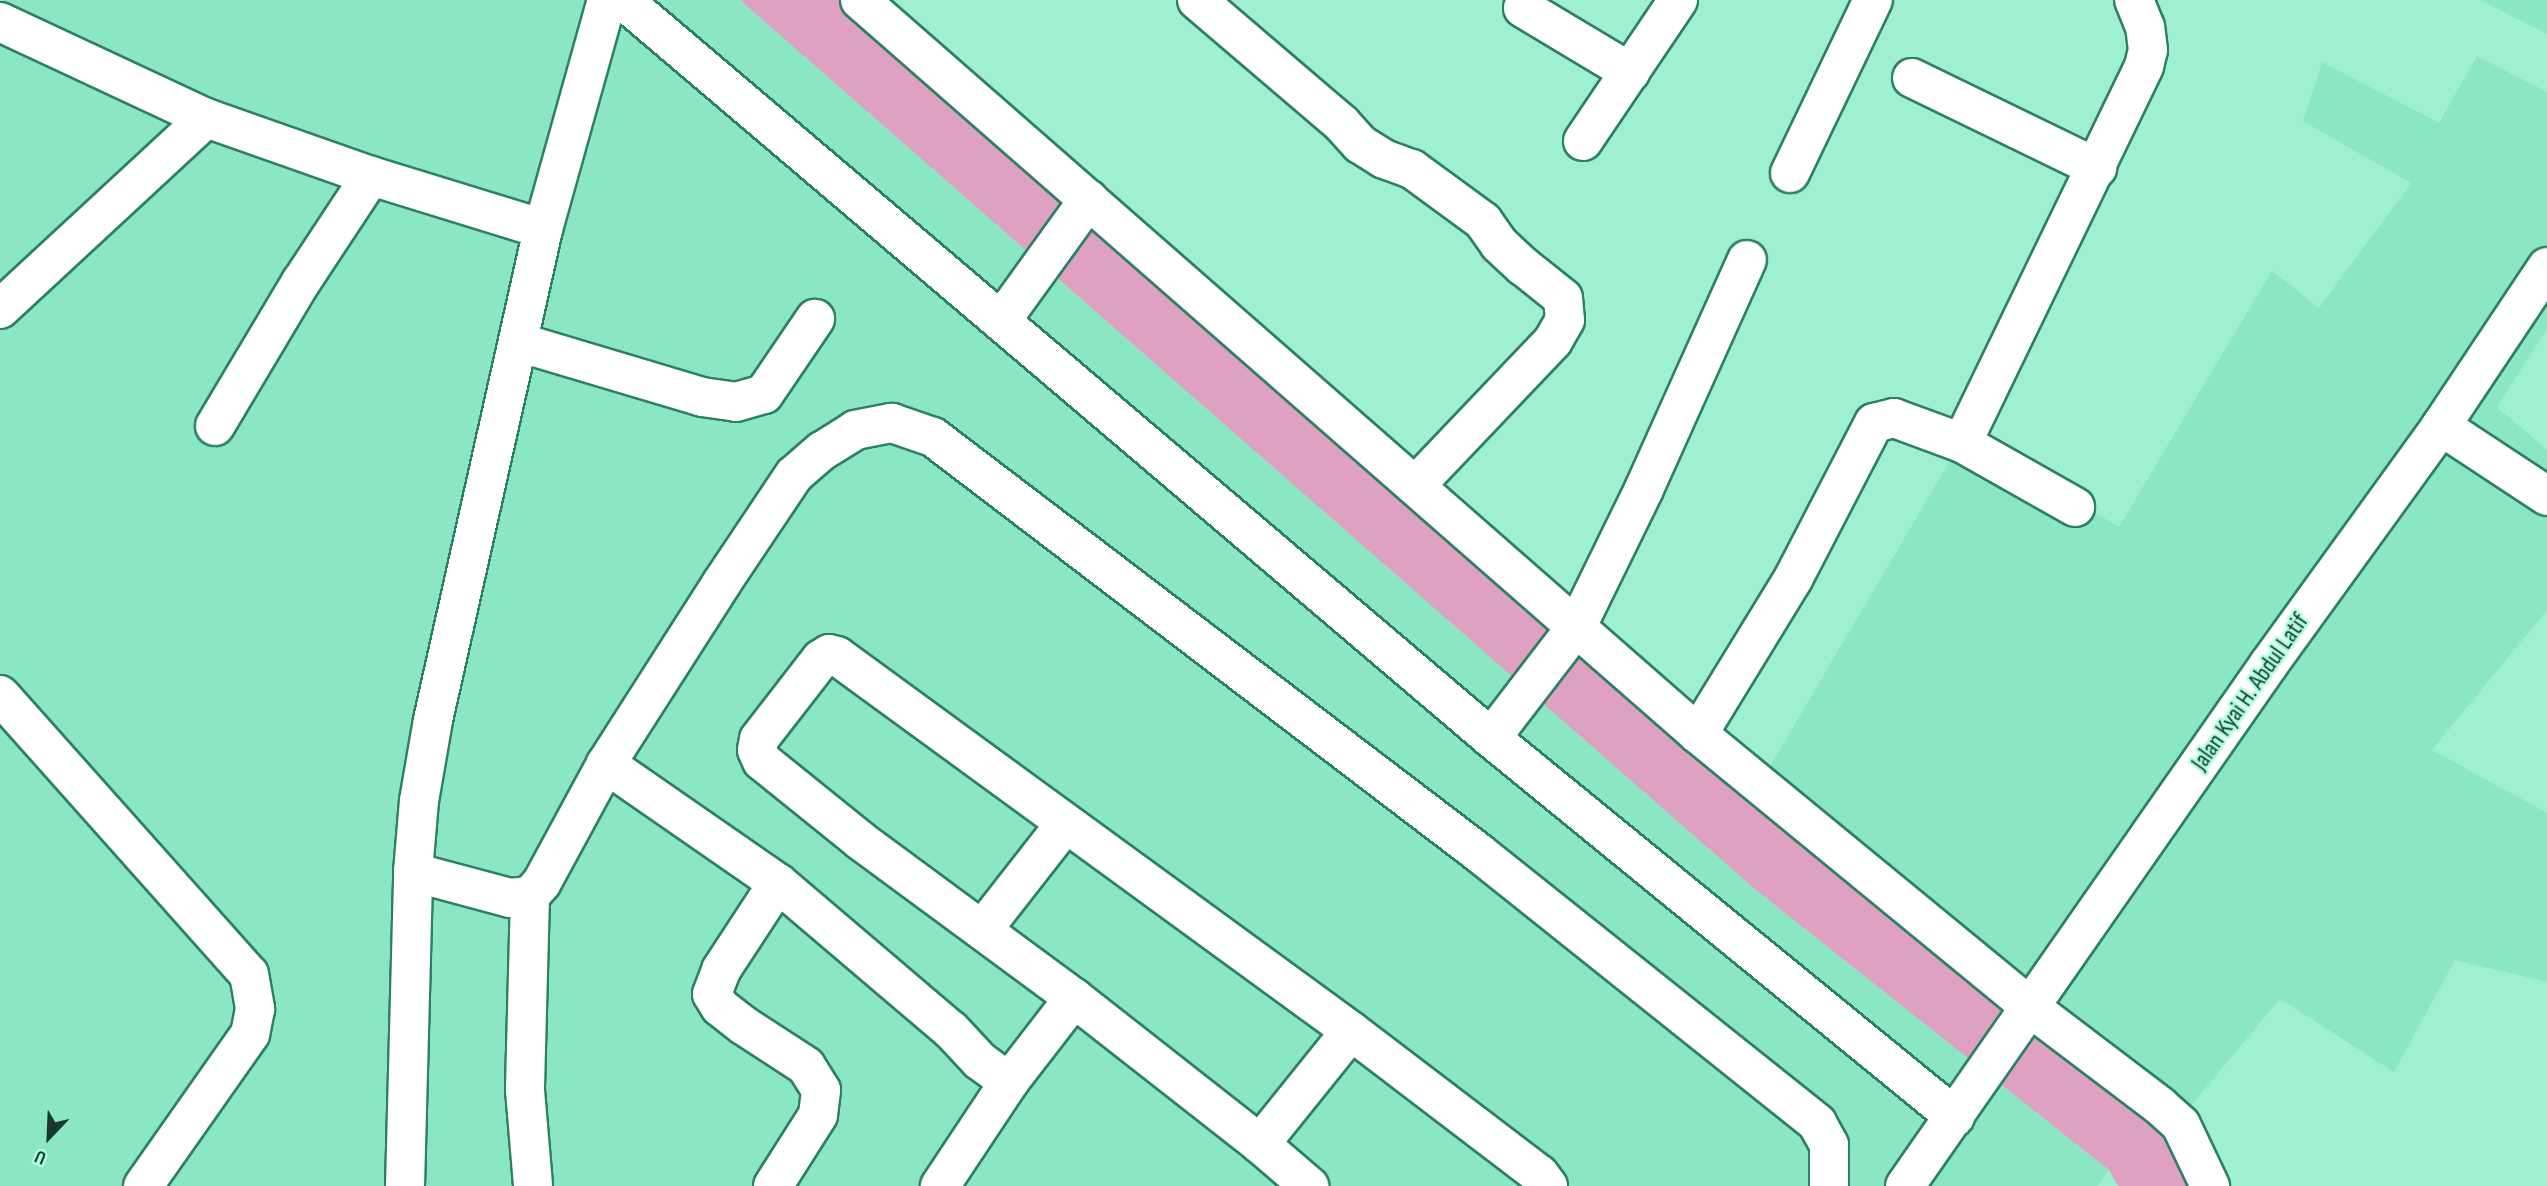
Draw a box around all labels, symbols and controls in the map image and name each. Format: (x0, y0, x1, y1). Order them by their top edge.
street label: Jalan Kyai H. Abdul Latif (2185, 608, 2315, 776)
north arrow (14, 1102, 84, 1172)
text: U (32, 1144, 50, 1169)

